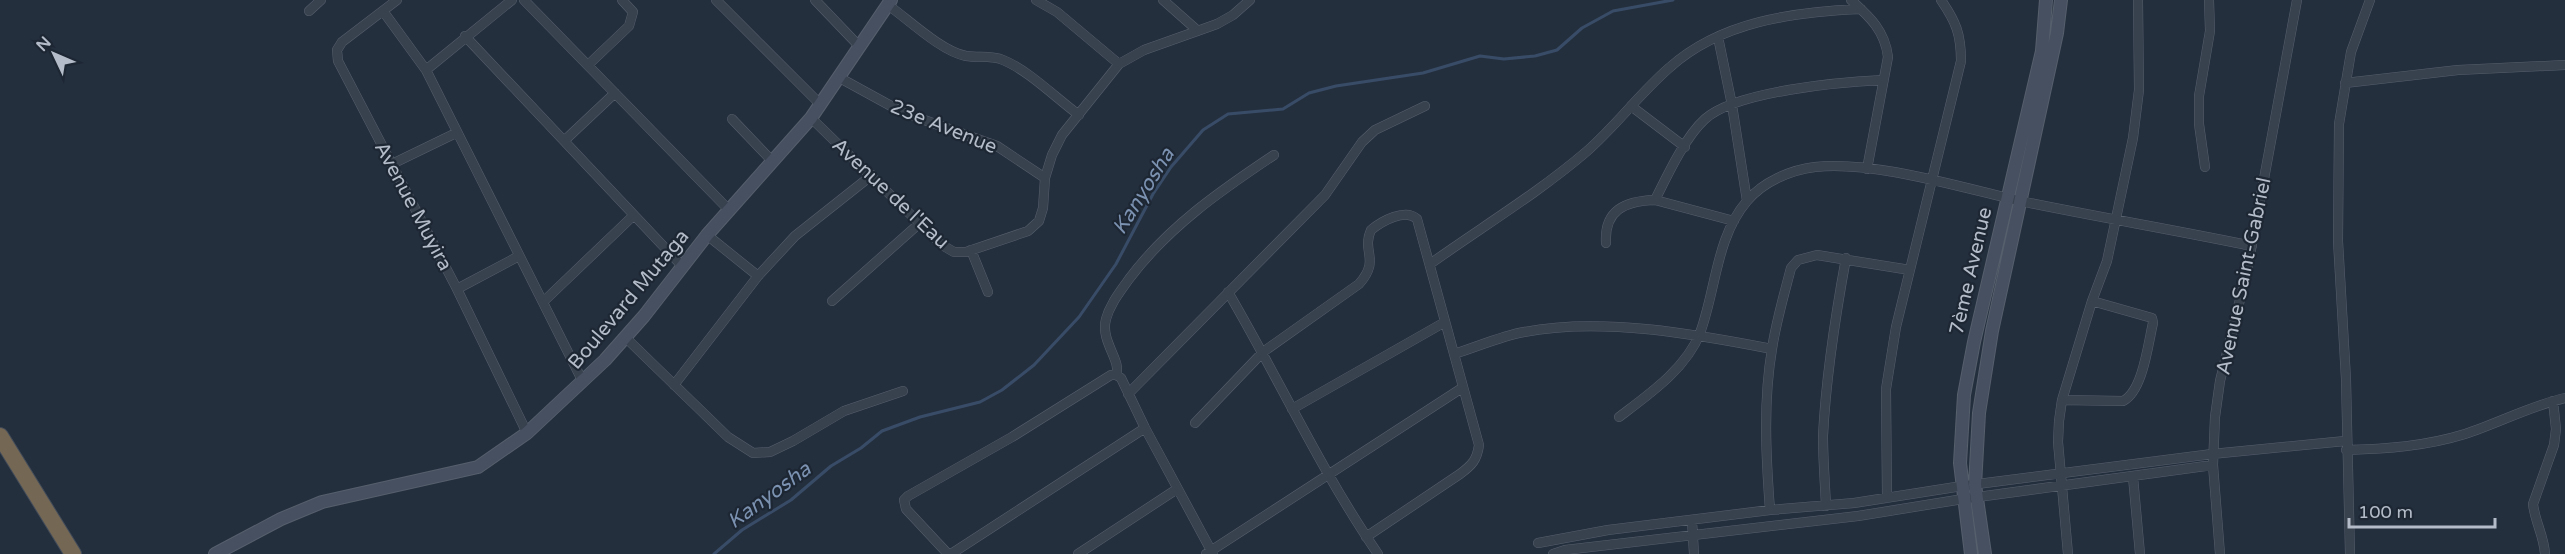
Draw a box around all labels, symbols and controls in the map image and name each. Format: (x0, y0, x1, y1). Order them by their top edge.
north arrow (24, 24, 84, 84)
text: N (32, 33, 56, 56)
street label: 23e Avenue (887, 95, 1001, 159)
street label: Avenue de l'Eau (827, 133, 954, 254)
street label: Avenue Muyira (369, 138, 457, 275)
water label: Kanyosha (1107, 142, 1180, 239)
street label: Avenue Saint-Gabriel (2211, 175, 2277, 377)
street label: 7ème Avenue (1945, 205, 1997, 337)
street label: Boulevard Mutaga (563, 225, 694, 374)
water label: Kanyosha (723, 456, 817, 534)
scale bar (2349, 491, 2494, 529)
text: 100 m (2358, 501, 2413, 523)

